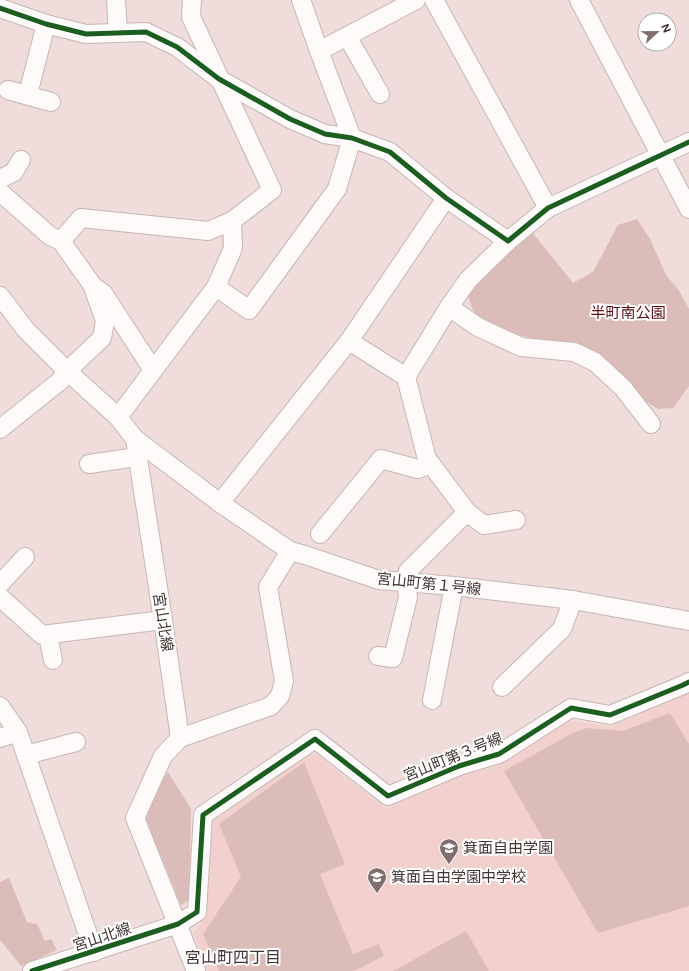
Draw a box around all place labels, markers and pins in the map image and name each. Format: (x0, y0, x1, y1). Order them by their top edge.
school or university icon: 箕面自由学園 (438, 837, 460, 865)
place label: 箕面自由学園 (463, 839, 553, 857)
school or university icon: 箕面自由学園中学校 (366, 866, 388, 894)
place label: 箕面自由学園中学校 (391, 868, 526, 886)

